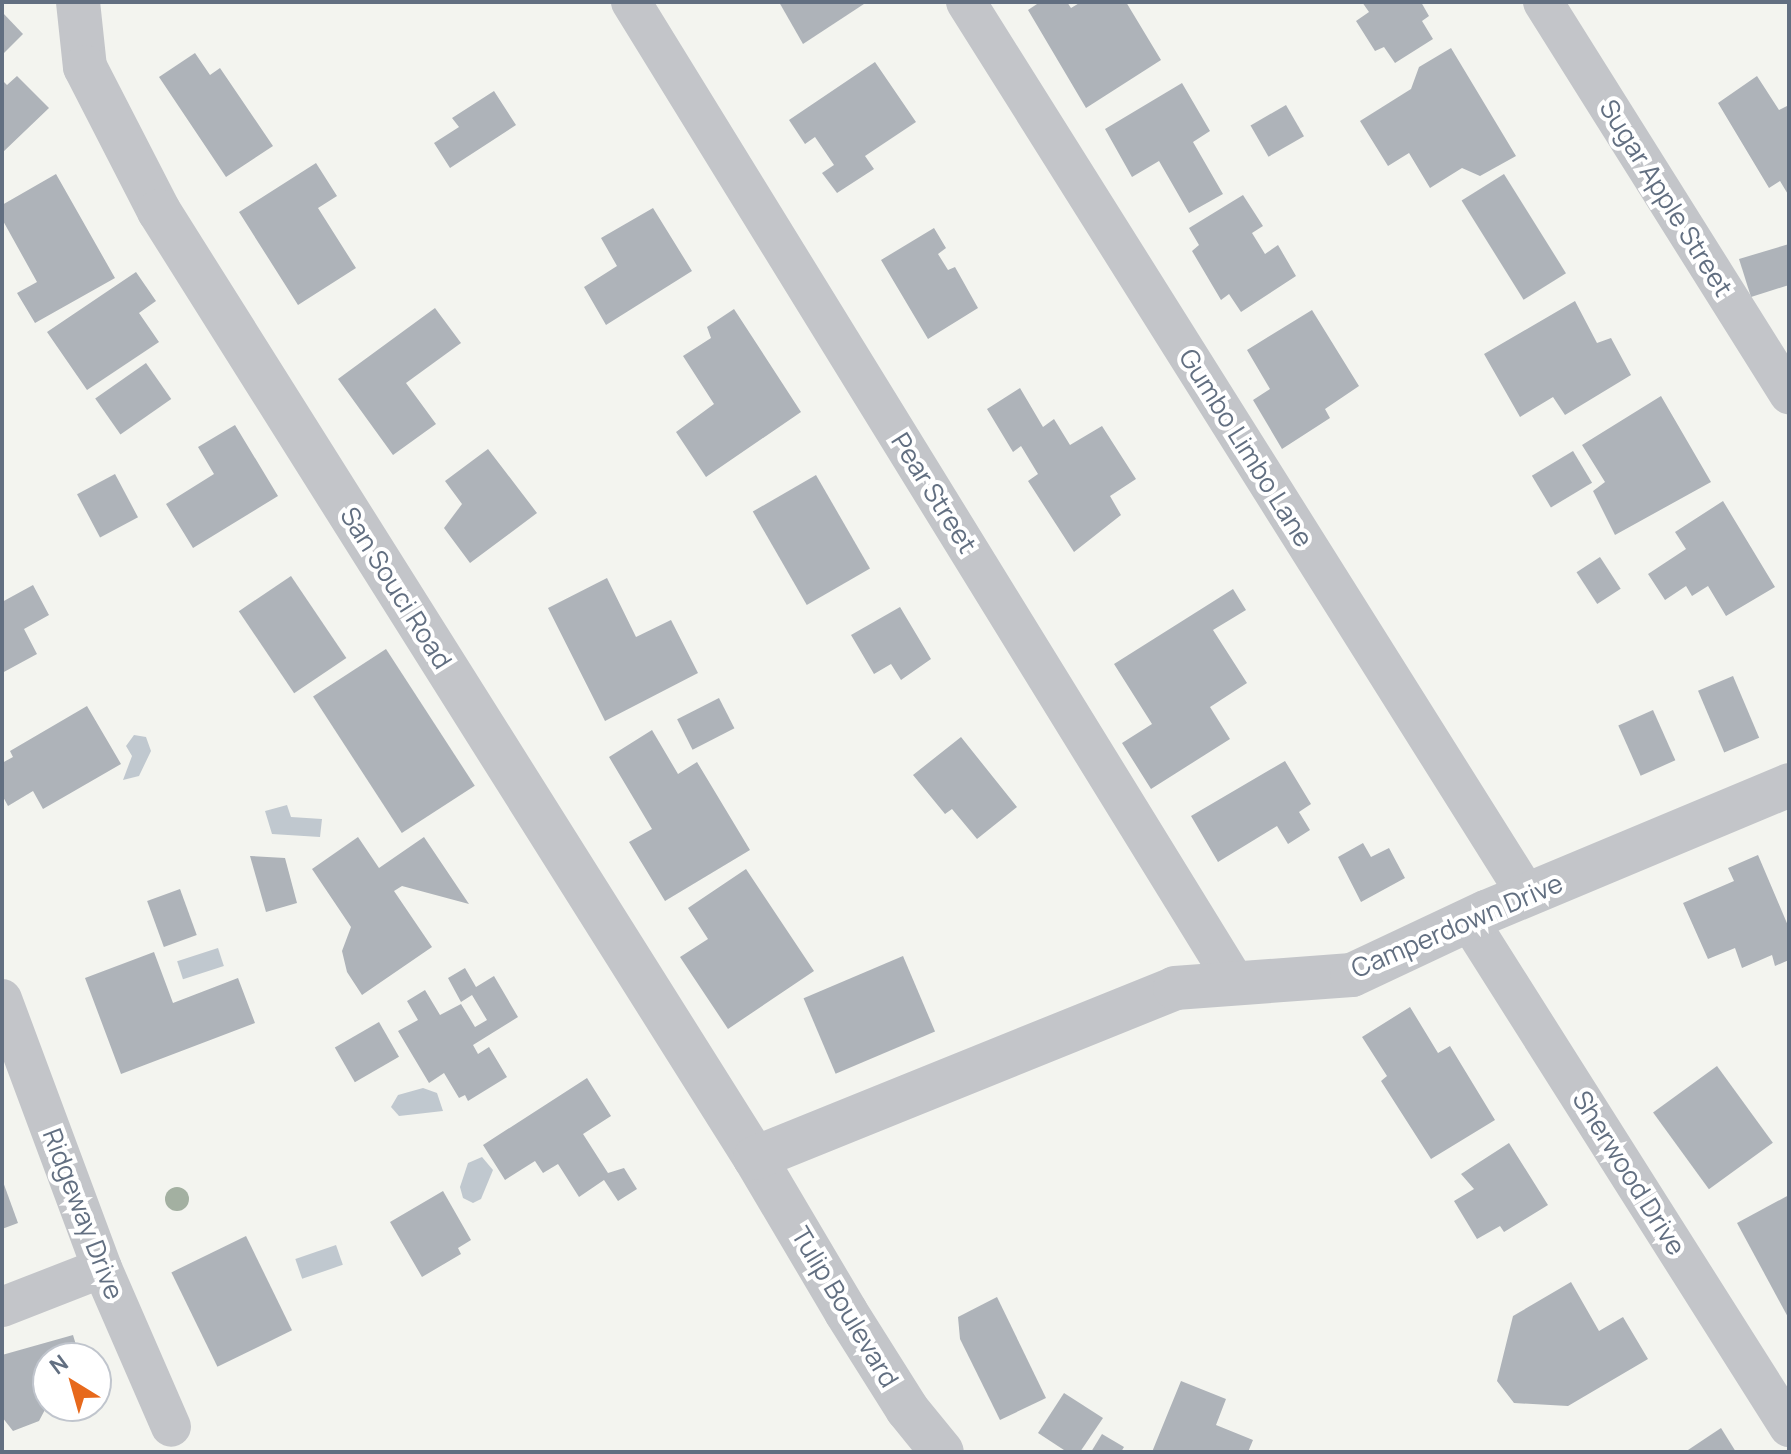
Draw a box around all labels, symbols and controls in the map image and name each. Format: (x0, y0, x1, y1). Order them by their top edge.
street label: Sugar Apple Street (1593, 94, 1739, 302)
street label: Gumbo Limbo Lane (1173, 343, 1319, 553)
street label: Pear Street (885, 427, 983, 559)
street label: San Souci Road (334, 501, 458, 675)
street label: Camperdown Drive (1347, 867, 1567, 985)
street label: Sherwood Drive (1566, 1085, 1692, 1261)
street label: Ridgeway Drive (36, 1124, 130, 1304)
street label: Tulip Boulevard (785, 1221, 905, 1393)
north arrow (32, 1342, 112, 1422)
text: N (43, 1348, 74, 1381)

